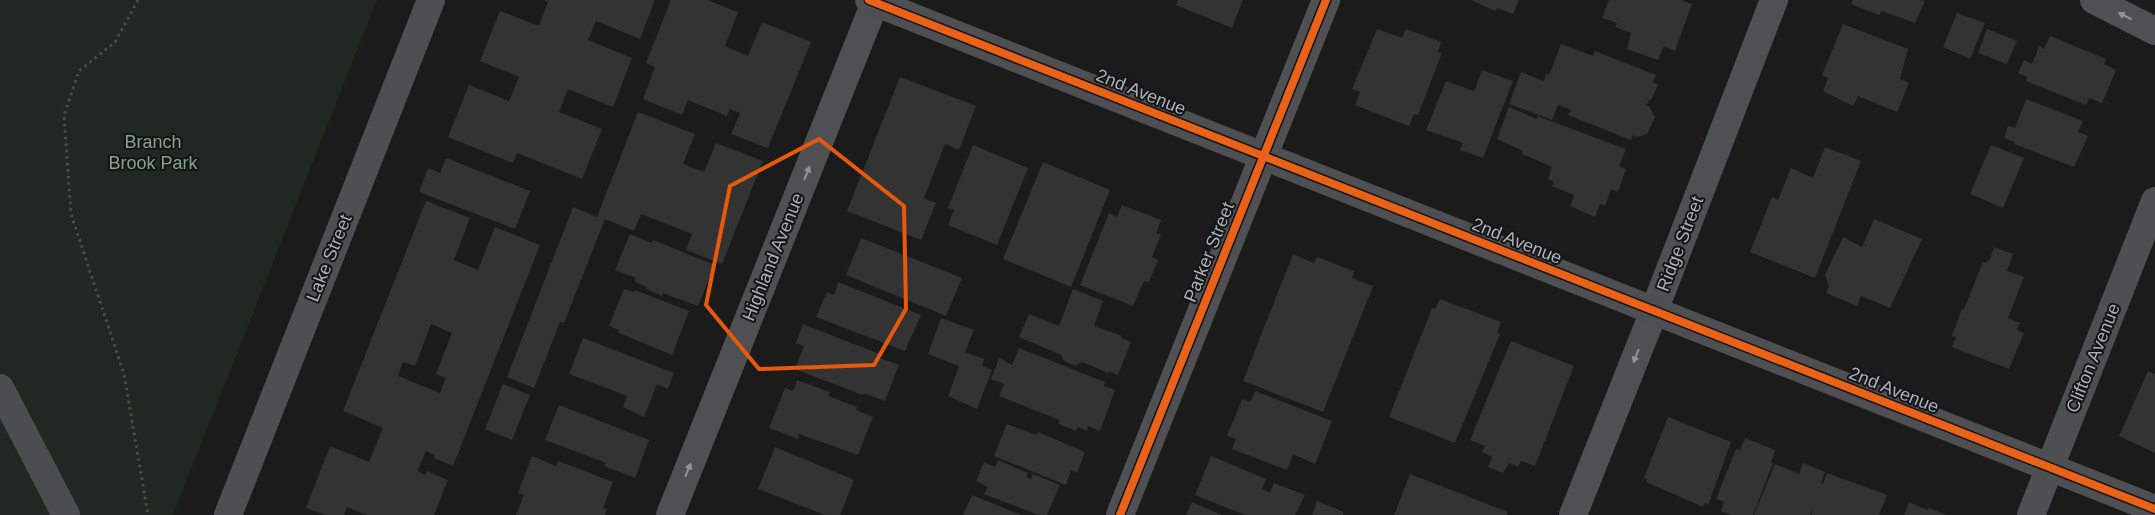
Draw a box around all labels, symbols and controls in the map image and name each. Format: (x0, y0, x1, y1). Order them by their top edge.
one-way arrow (2117, 12, 2132, 20)
street label: 2nd Avenue (1093, 65, 1189, 119)
park label: Branch Brook Park (108, 132, 199, 173)
one-way arrow (803, 165, 811, 180)
street label: Highland Avenue (738, 190, 808, 324)
street label: Ridge Street (1653, 194, 1707, 294)
street label: Parker Street (1180, 199, 1238, 305)
street label: Lake Street (302, 212, 356, 304)
street label: 2nd Avenue (1469, 214, 1565, 268)
street label: Clifton Avenue (2062, 301, 2124, 415)
one-way arrow (1632, 349, 1640, 363)
street label: 2nd Avenue (1846, 363, 1942, 417)
one-way arrow (684, 462, 692, 477)

